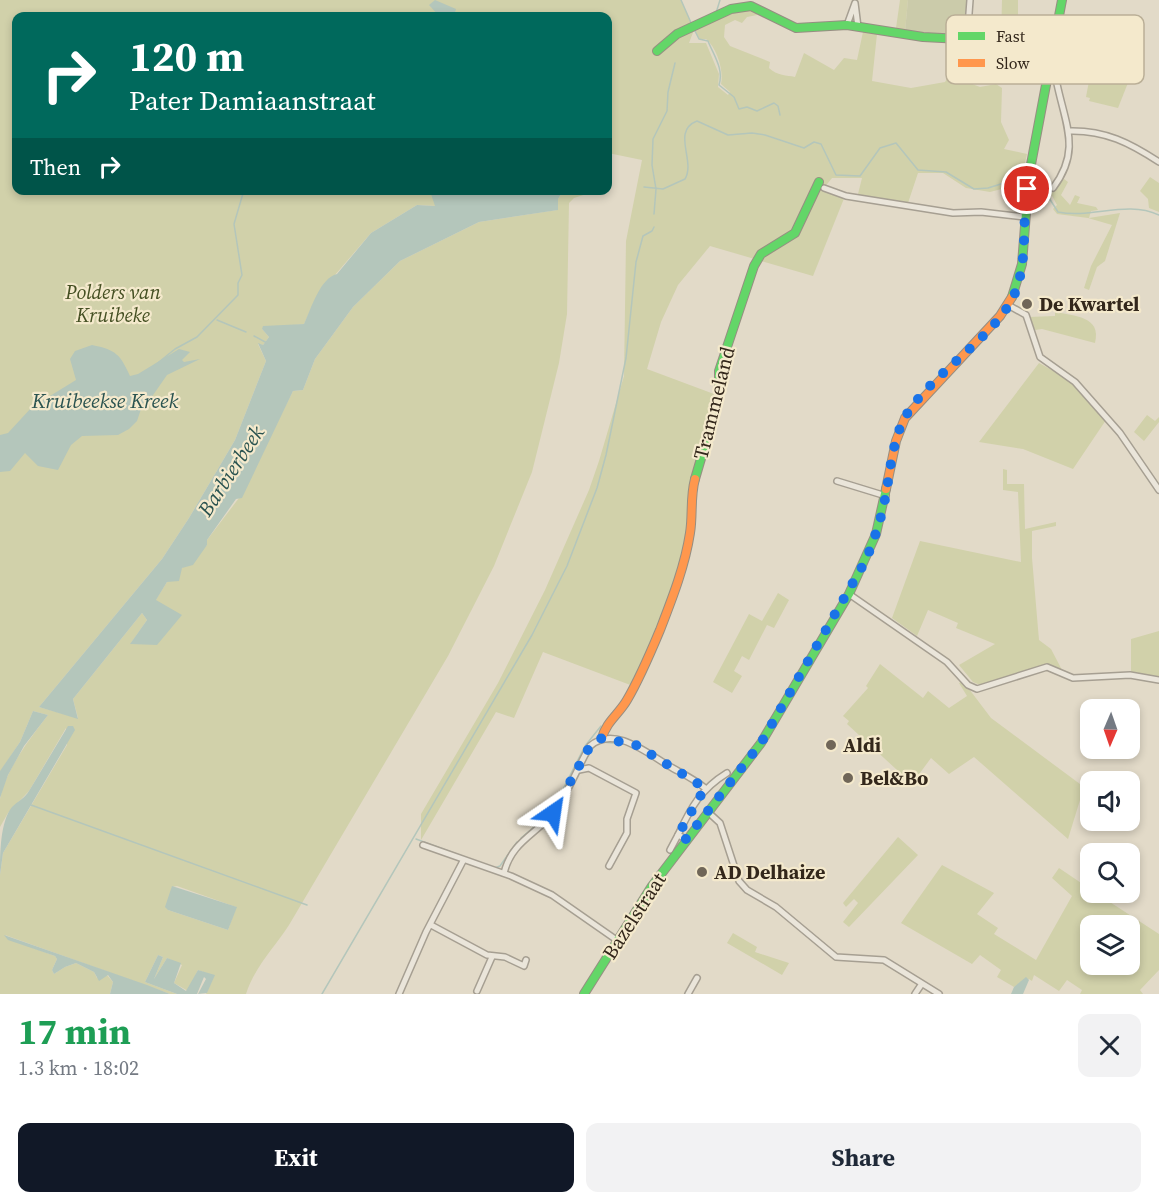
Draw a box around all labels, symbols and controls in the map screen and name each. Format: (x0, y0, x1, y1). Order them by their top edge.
legend (946, 15, 1144, 84)
text: Fast (996, 25, 1026, 47)
text: 120 m (129, 27, 244, 85)
icon: right (30, 36, 108, 114)
text: Slow (996, 52, 1031, 74)
text: Pater Damiaanstraat (129, 82, 376, 119)
icon: right (93, 150, 126, 183)
text: Then (30, 152, 81, 182)
pin (1001, 163, 1052, 214)
icon: arrive (1010, 172, 1043, 205)
park label: Polders van Kruibeke (64, 278, 161, 329)
place label: De Kwartel (1039, 290, 1140, 318)
marker: De Kwartel (1020, 297, 1034, 311)
street label: Trammeland (686, 343, 742, 462)
water label: Kruibeekse Kreek (31, 386, 178, 415)
water label: Barbierbeek (190, 420, 271, 523)
north arrow (1080, 699, 1140, 759)
map controls (1080, 699, 1140, 975)
place label: Aldi (843, 731, 881, 759)
marker: Aldi (824, 738, 838, 752)
place label: Bel&Bo (860, 764, 928, 792)
marker: Bel&Bo (841, 771, 855, 785)
button: sound (1080, 771, 1140, 831)
position arrow (521, 781, 585, 845)
button: search (1080, 843, 1140, 903)
place label: AD Delhaize (714, 858, 825, 886)
marker: AD Delhaize (695, 865, 709, 879)
street label: Bazelstraat (596, 867, 673, 965)
button: layers (1080, 915, 1140, 975)
text: 17 min (18, 1007, 131, 1056)
button: close (1078, 1014, 1141, 1077)
text: 1.3 km · 18:02 (18, 1054, 139, 1082)
button: Exit (18, 1123, 574, 1192)
button: Share (586, 1123, 1141, 1192)

